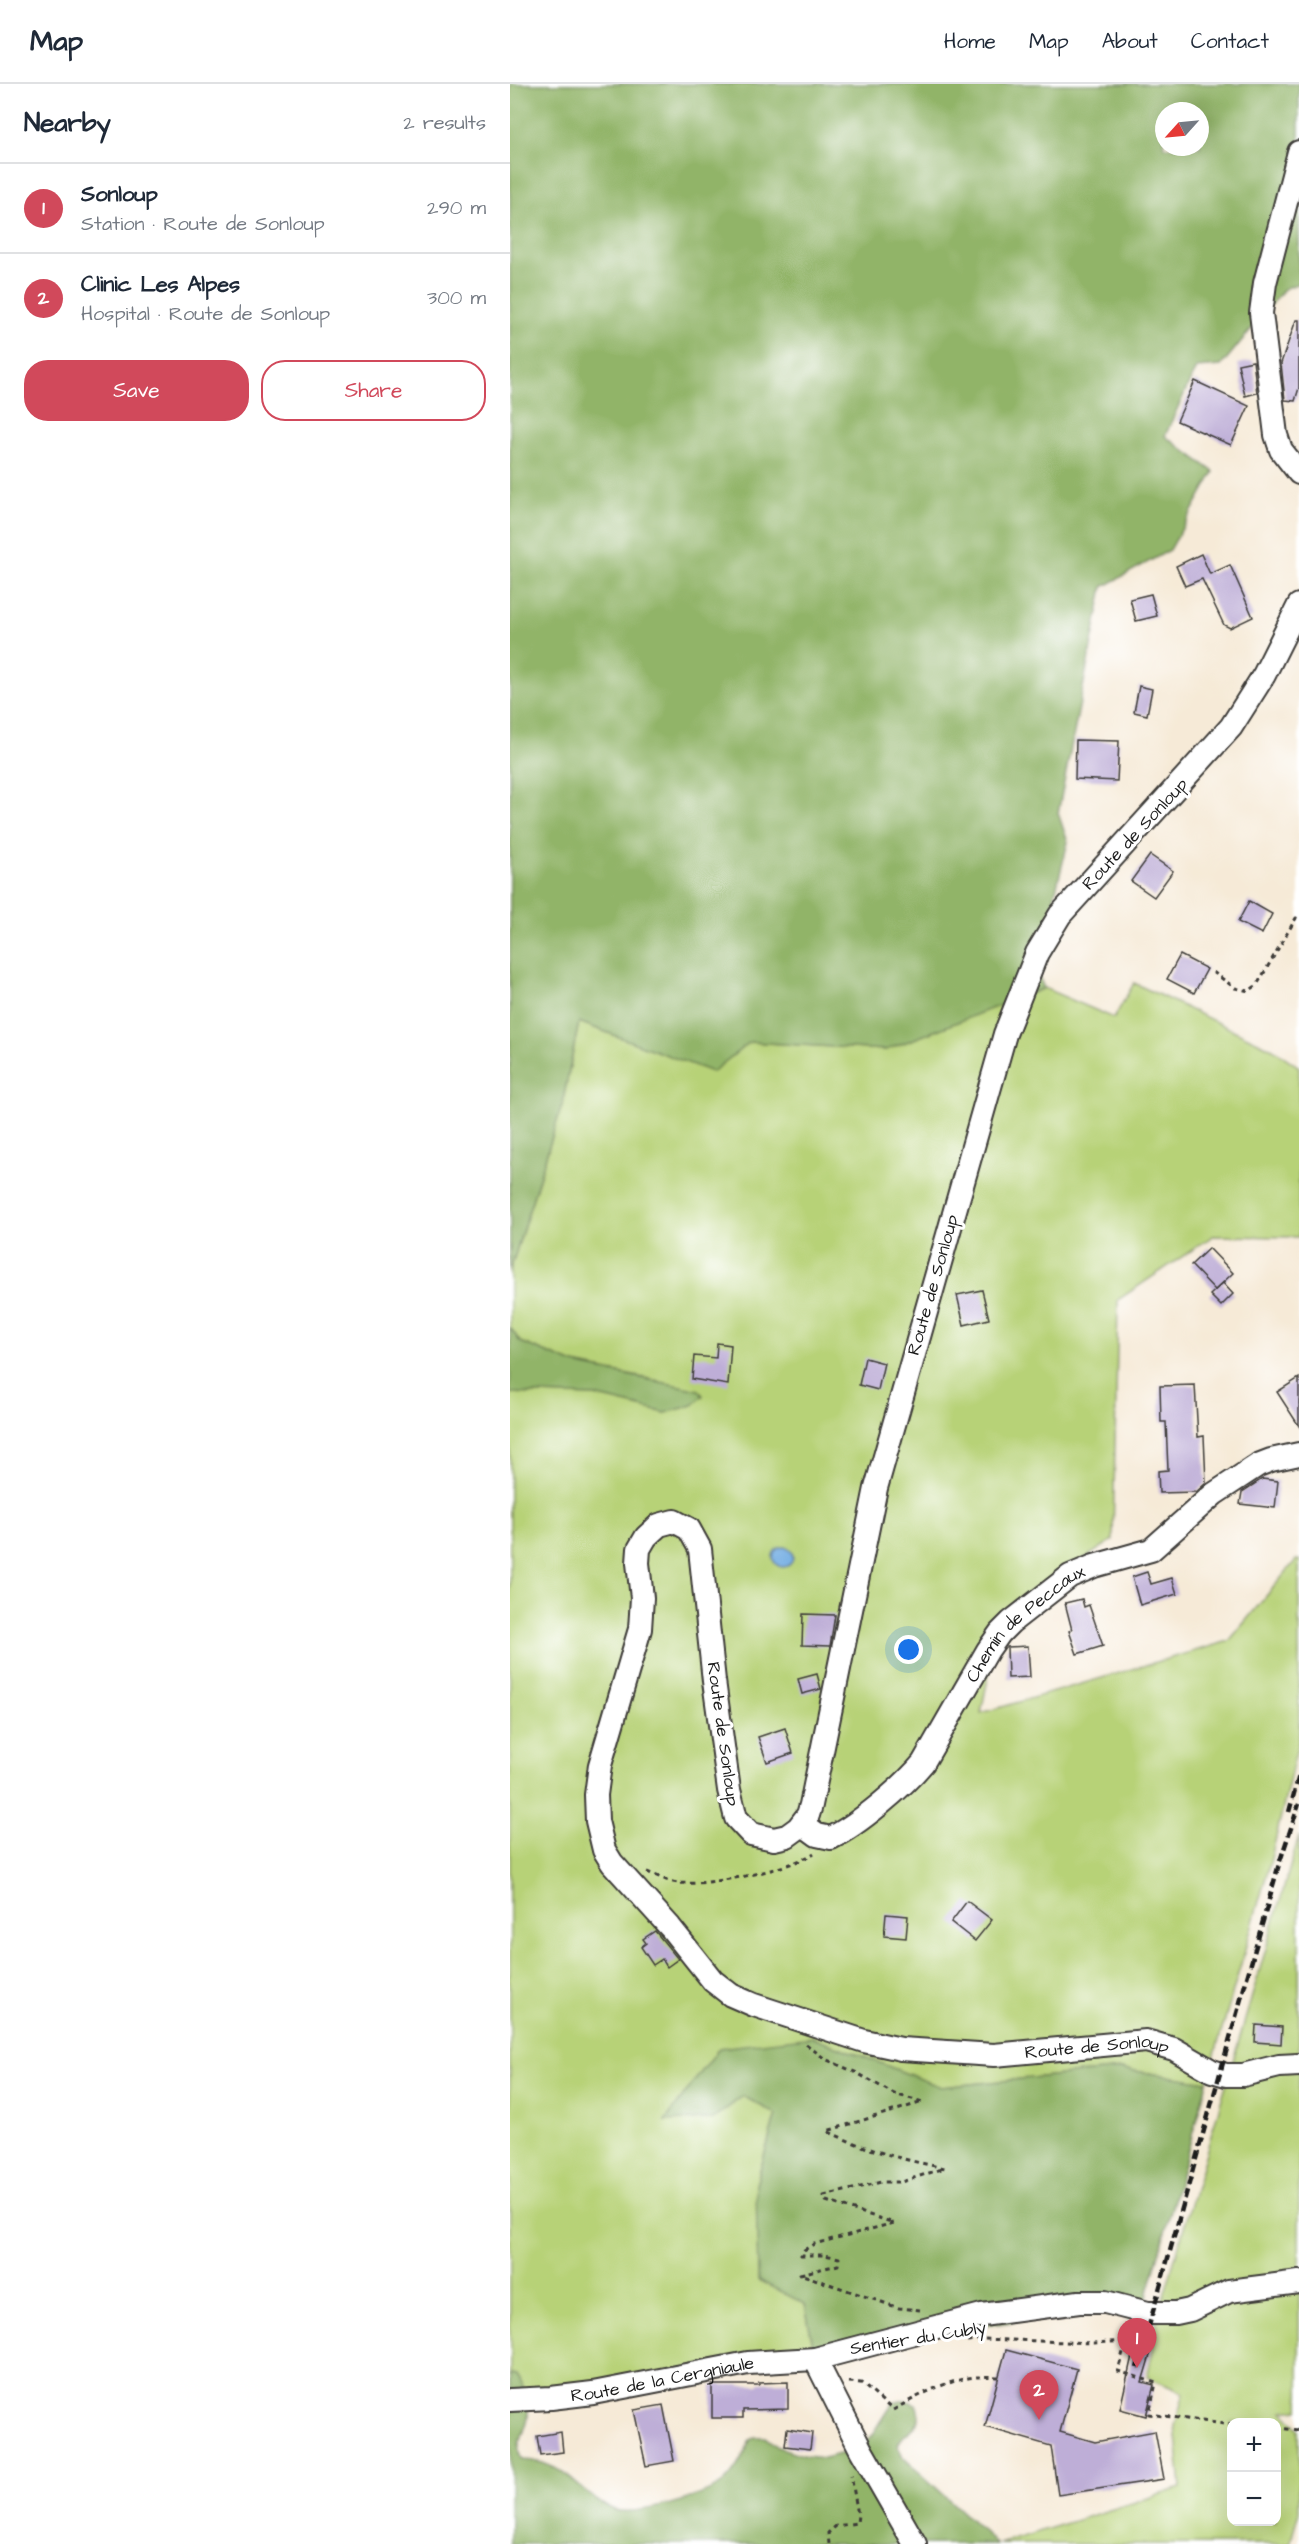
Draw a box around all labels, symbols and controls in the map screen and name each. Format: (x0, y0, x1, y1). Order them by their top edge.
text: Map (30, 22, 83, 61)
text: Home (944, 27, 996, 56)
text: Map (1029, 27, 1069, 56)
text: About (1102, 27, 1158, 56)
text: Contact (1191, 27, 1269, 56)
north arrow (1155, 102, 1209, 156)
text: Nearby (24, 105, 111, 141)
text: 2 results (403, 109, 486, 137)
text: Sonloup (81, 179, 158, 210)
text: 1 (42, 194, 45, 222)
text: 290 m (427, 194, 486, 222)
text: Station · Route de Sonloup (81, 210, 325, 238)
text: Clinic Les Alpes (81, 269, 240, 300)
text: 2 (38, 284, 49, 312)
text: 300 m (427, 284, 486, 312)
text: Hospital · Route de Sonloup (81, 300, 330, 328)
button: Save (24, 360, 249, 421)
button: Share (261, 360, 486, 421)
street label: Route de Sonloup (1076, 772, 1194, 896)
street label: Route de Sonloup (901, 1212, 965, 1358)
street label: Chemin de Peccaux (960, 1558, 1089, 1687)
your location (894, 1635, 923, 1664)
street label: Route de Sonloup (701, 1660, 745, 1808)
street label: Route de Sonloup (1024, 2028, 1172, 2065)
street label: Sentier du Cubly (848, 2315, 988, 2362)
pin: 1 (1118, 2318, 1156, 2368)
street label: Route de la Cergniaule (569, 2350, 755, 2408)
pin: 2 (1020, 2370, 1058, 2420)
map controls (1227, 2418, 1281, 2526)
button: + (1227, 2418, 1281, 2472)
button: − (1227, 2472, 1281, 2526)

